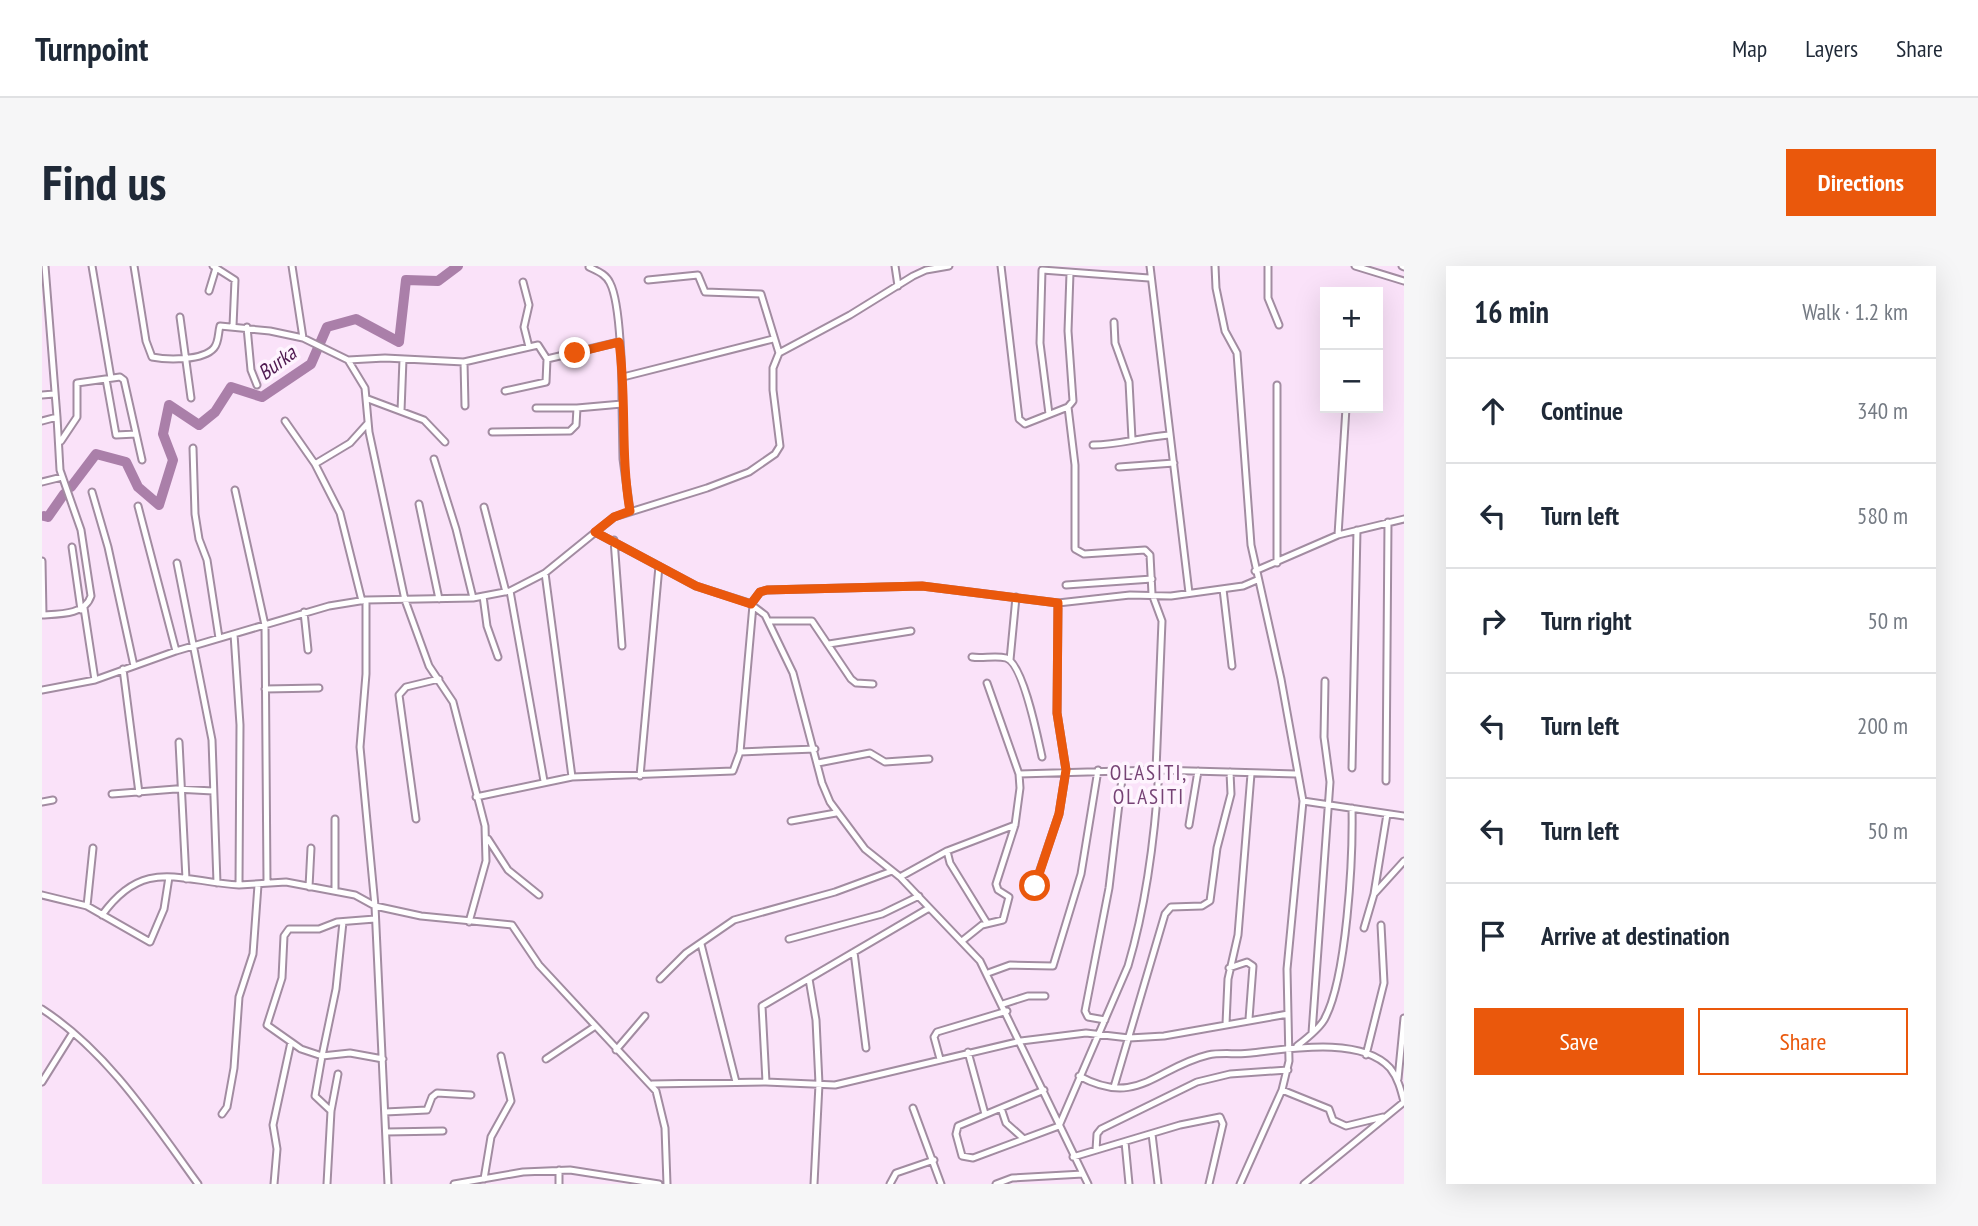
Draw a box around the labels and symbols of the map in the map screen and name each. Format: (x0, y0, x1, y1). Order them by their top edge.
route end (559, 337, 590, 368)
water label: Burka (252, 338, 303, 386)
district label: OLASITI, OLASITI (1110, 759, 1188, 810)
route start (1019, 870, 1050, 901)

